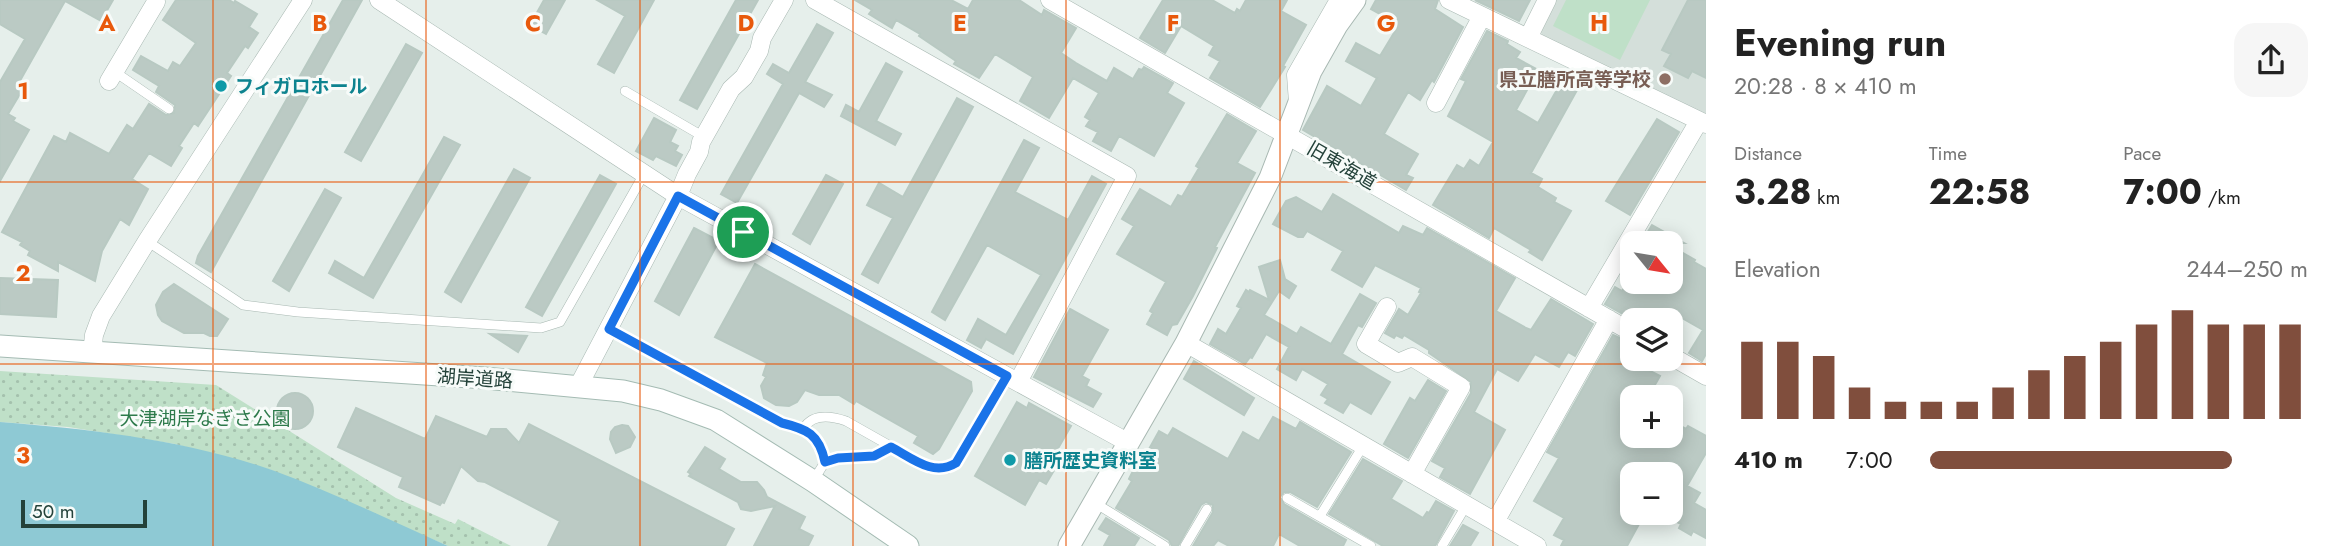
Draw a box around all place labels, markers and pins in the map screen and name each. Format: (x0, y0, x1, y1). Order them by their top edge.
place label: 県立膳所高等学校 (1499, 66, 1651, 93)
marker: 県立膳所高等学校 (1657, 71, 1673, 87)
place label: フィガロホール (235, 73, 368, 100)
marker: フィガロホール (213, 78, 229, 94)
pin (713, 202, 773, 262)
place label: 膳所歴史資料室 (1024, 447, 1157, 474)
marker: 膳所歴史資料室 (1002, 452, 1018, 468)

